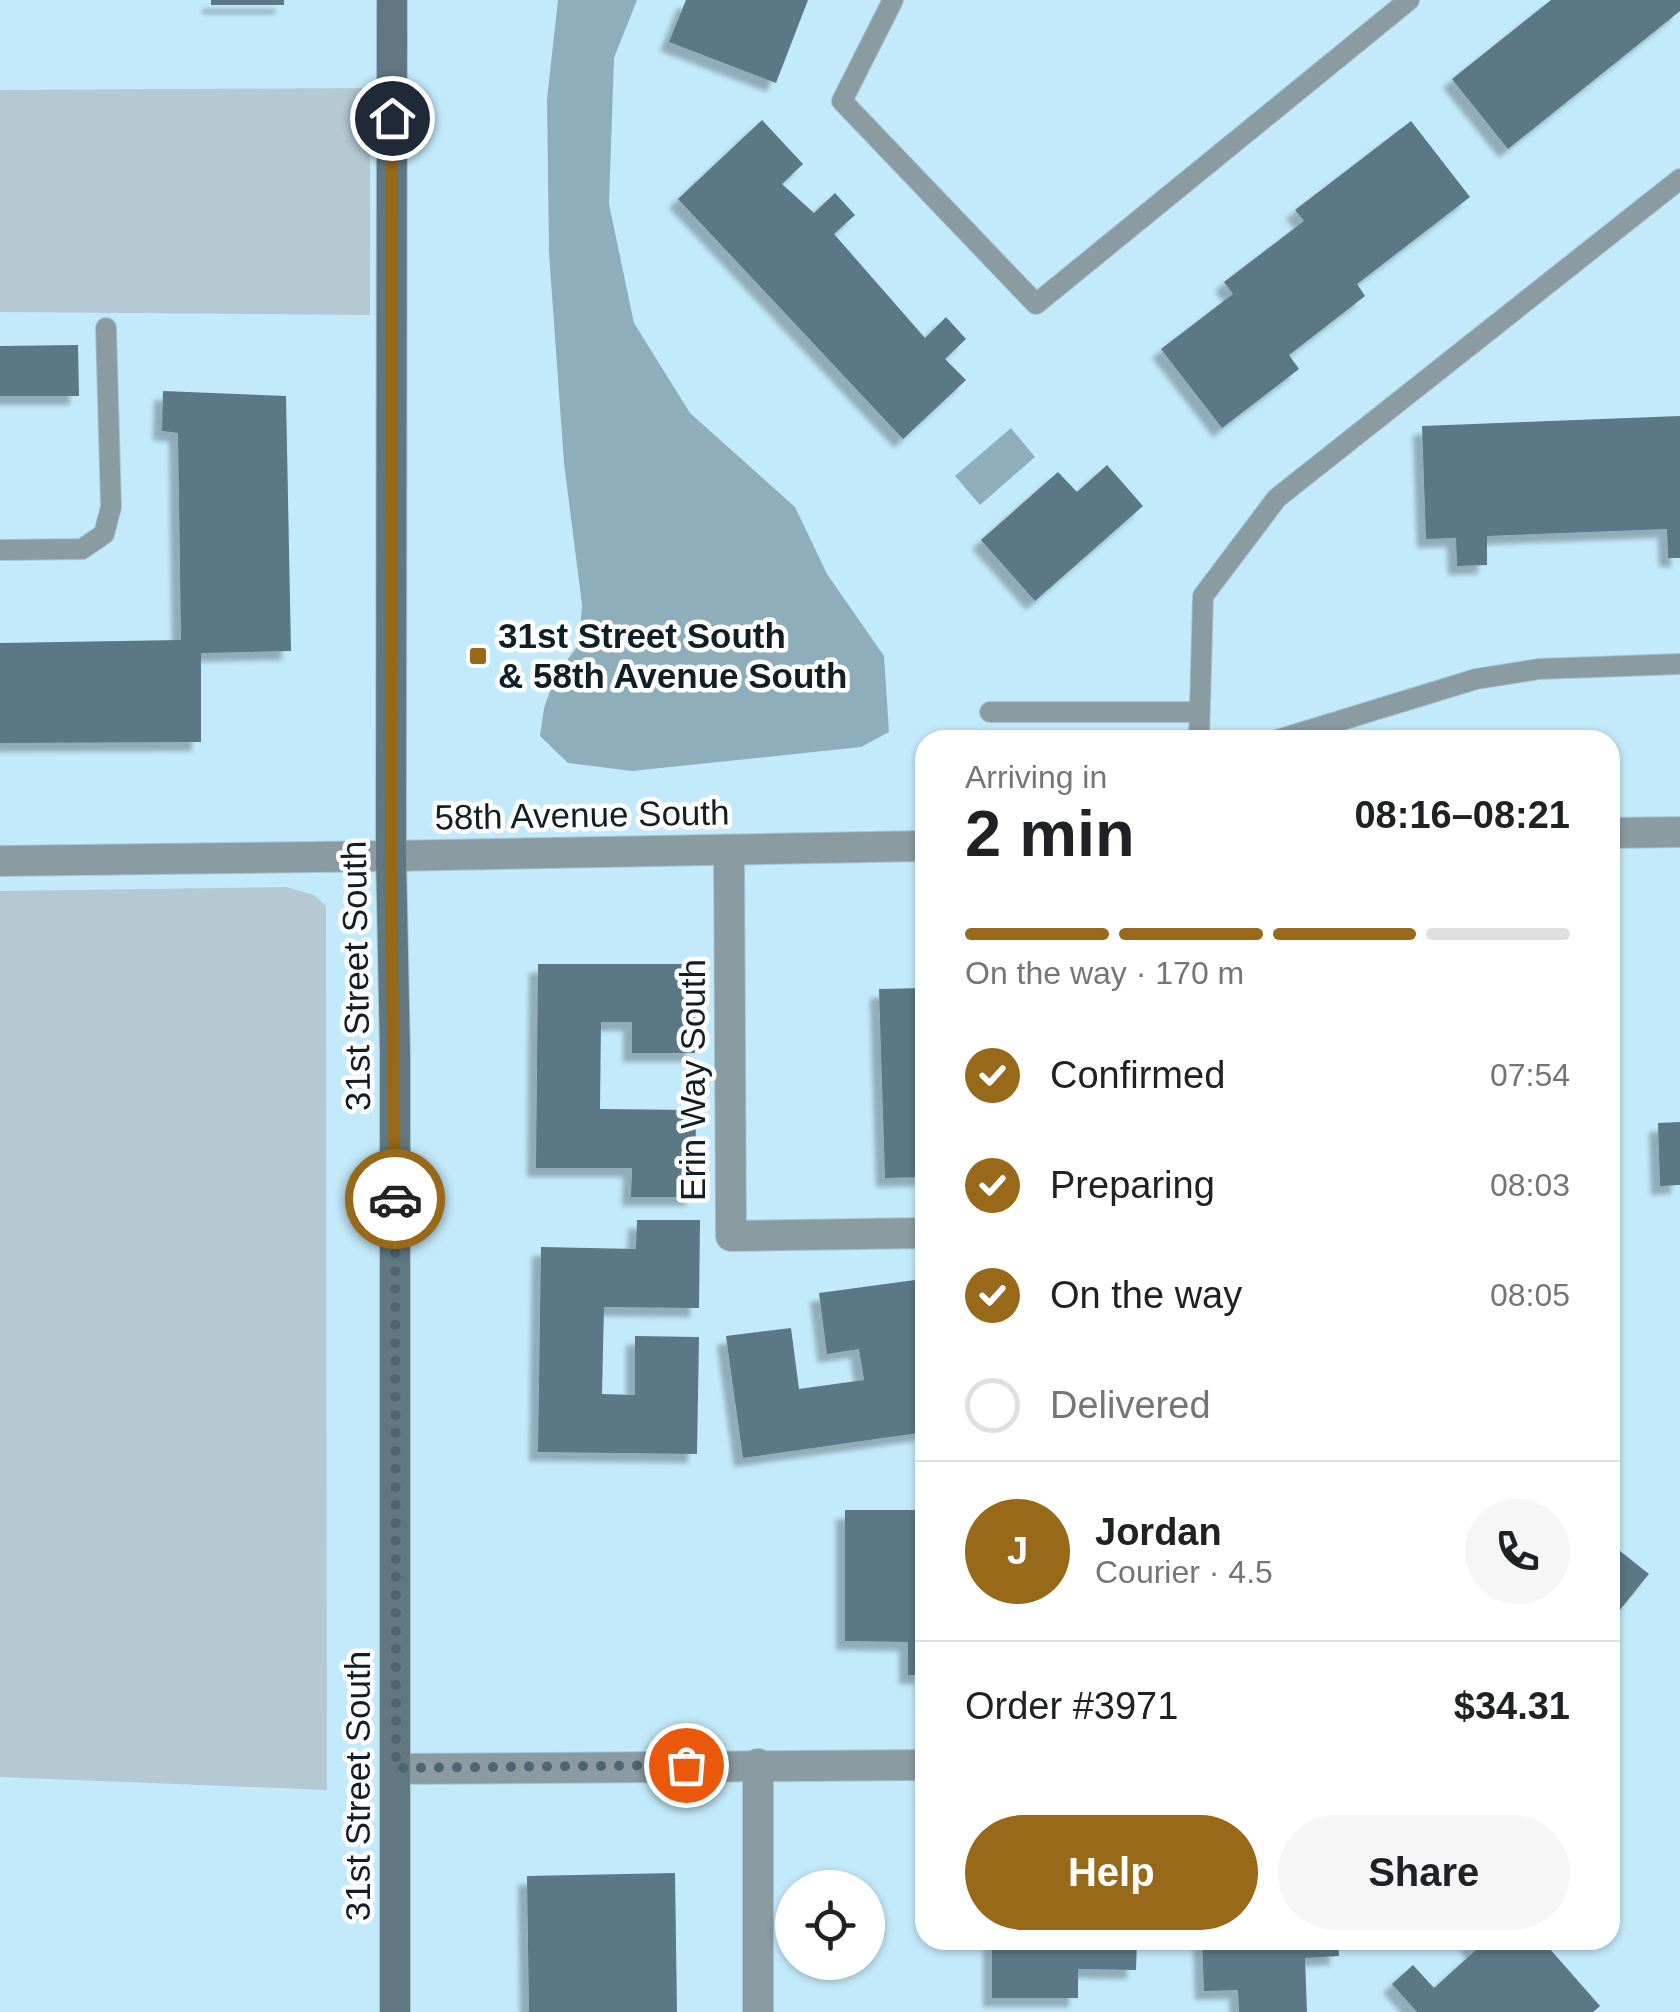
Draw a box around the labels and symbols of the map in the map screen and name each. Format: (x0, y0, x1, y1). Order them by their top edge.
pin (350, 76, 435, 161)
place label: 31st Street South & 58th Avenue South (498, 616, 847, 695)
marker: 31st Street South & 58th Avenue South (467, 645, 489, 667)
street label: 58th Avenue South (434, 792, 730, 837)
street label: 31st Street South (334, 840, 377, 1112)
street label: Erin Way South (673, 959, 712, 1201)
courier (345, 1149, 445, 1249)
street label: 31st Street South (338, 1651, 377, 1921)
pin (644, 1723, 729, 1808)

